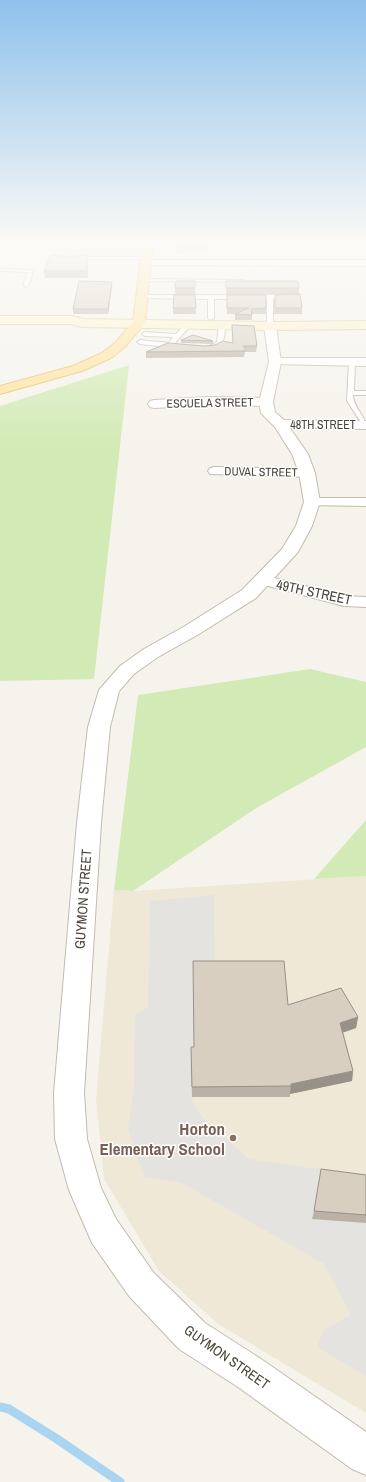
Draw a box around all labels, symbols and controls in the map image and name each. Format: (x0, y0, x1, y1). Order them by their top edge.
street label: ESCUELA STREET (166, 394, 254, 412)
street label: 48TH STREET (290, 417, 356, 433)
street label: DUVAL STREET (224, 463, 298, 481)
street label: 49TH STREET (275, 575, 353, 609)
street label: GUYMON STREET (71, 848, 95, 950)
place label: Horton Elementary School (99, 1117, 225, 1160)
marker: Horton Elementary School (228, 1133, 238, 1143)
street label: GUYMON STREET (181, 1321, 273, 1393)

